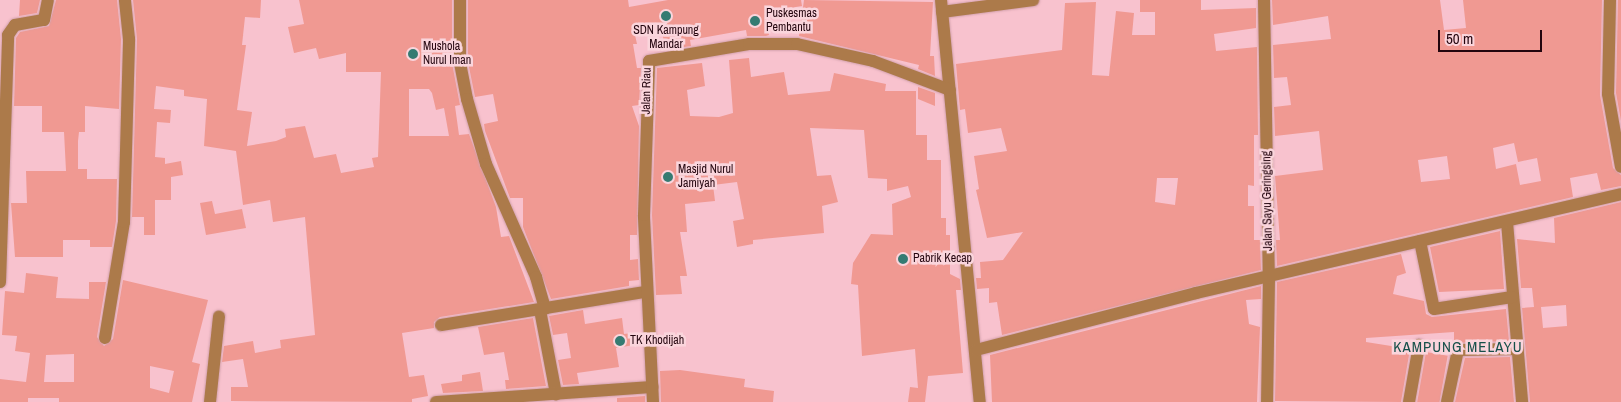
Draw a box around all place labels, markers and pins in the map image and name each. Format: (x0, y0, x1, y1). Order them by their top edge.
place label: Puskesmas Pembantu (766, 7, 817, 35)
marker: SDN Kampung Mandar (660, 10, 672, 22)
marker: Puskesmas Pembantu (748, 14, 762, 28)
place label: SDN Kampung Mandar (633, 24, 699, 52)
place label: Mushola Nurul Iman (423, 40, 471, 68)
marker: Mushola Nurul Iman (407, 48, 419, 60)
place label: Masjid Nurul Jamiyah (678, 163, 733, 191)
marker: Masjid Nurul Jamiyah (662, 171, 674, 183)
place label: Pabrik Kecap (913, 252, 972, 266)
marker: Pabrik Kecap (897, 253, 909, 265)
place label: TK Khodijah (630, 334, 684, 348)
marker: TK Khodijah (614, 335, 626, 347)

